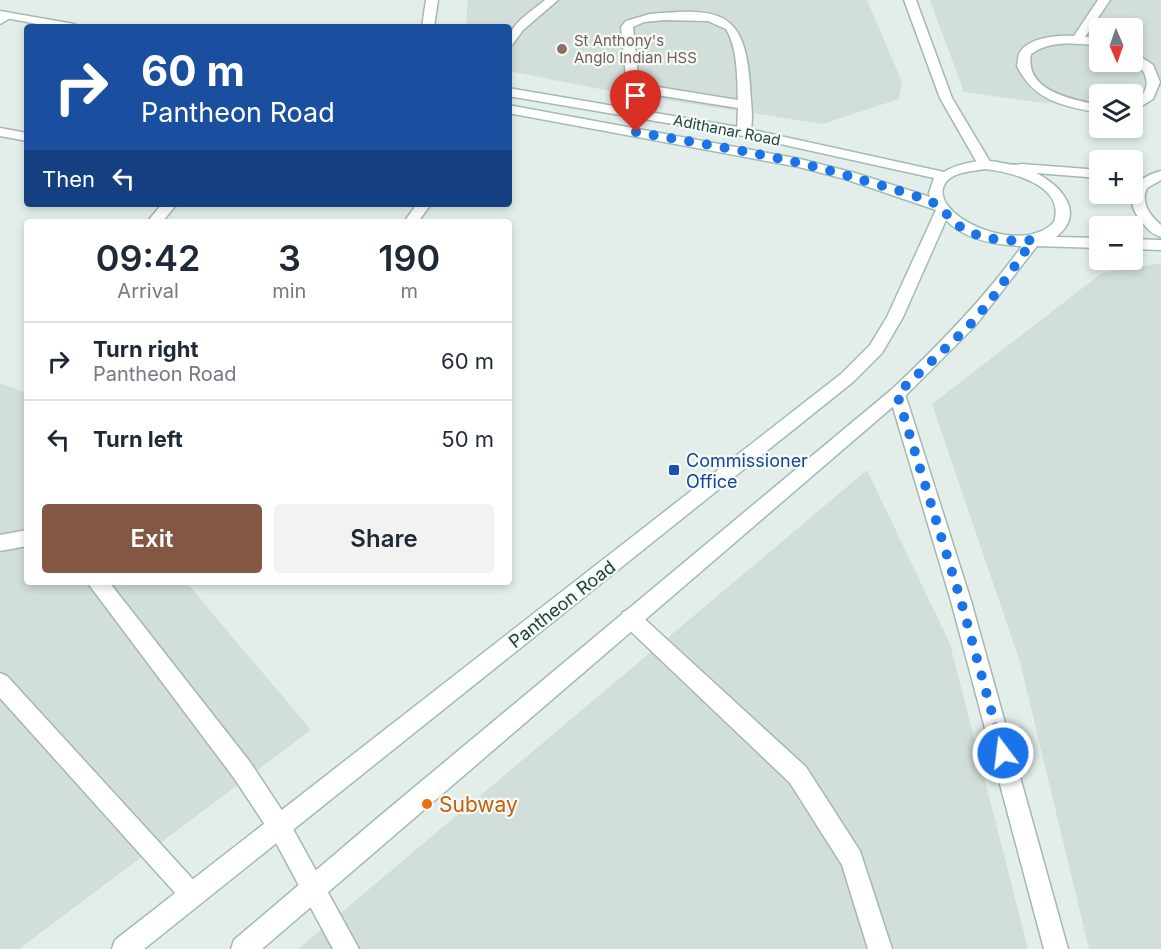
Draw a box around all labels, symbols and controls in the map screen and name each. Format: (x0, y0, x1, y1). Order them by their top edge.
north arrow (1089, 18, 1143, 72)
map controls (1089, 18, 1143, 270)
place label: St Anthony's Anglo Indian HSS (574, 31, 697, 67)
marker: St Anthony's Anglo Indian HSS (555, 42, 569, 56)
text: 60 m (141, 45, 245, 96)
icon: right (42, 48, 120, 126)
pin (610, 70, 661, 132)
icon: arrive (619, 79, 652, 112)
button: layers (1089, 84, 1143, 138)
text: Pantheon Road (141, 96, 335, 129)
street label: Adithanar Road (672, 110, 782, 150)
button: + (1089, 150, 1143, 204)
icon: left (107, 162, 140, 195)
text: Then (42, 166, 95, 192)
button: − (1089, 216, 1143, 270)
text: 09:42 (96, 236, 200, 280)
text: 3 (278, 236, 301, 280)
text: 190 (378, 236, 440, 280)
text: Arrival (117, 279, 179, 303)
text: min (272, 279, 306, 303)
text: m (400, 279, 418, 303)
text: Turn right (93, 336, 199, 362)
icon: right (42, 345, 75, 378)
text: 60 m (441, 348, 494, 374)
text: Pantheon Road (93, 362, 237, 386)
icon: left (42, 423, 75, 456)
text: Turn left (93, 426, 183, 452)
text: 50 m (441, 426, 494, 452)
place label: Commissioner Office (686, 450, 808, 492)
marker: Commissioner Office (667, 463, 681, 477)
button: Exit (42, 504, 262, 573)
button: Share (274, 504, 494, 573)
street label: Pantheon Road (505, 556, 619, 652)
position arrow (971, 721, 1035, 785)
place label: Subway (439, 792, 518, 817)
marker: Subway (420, 797, 434, 811)

